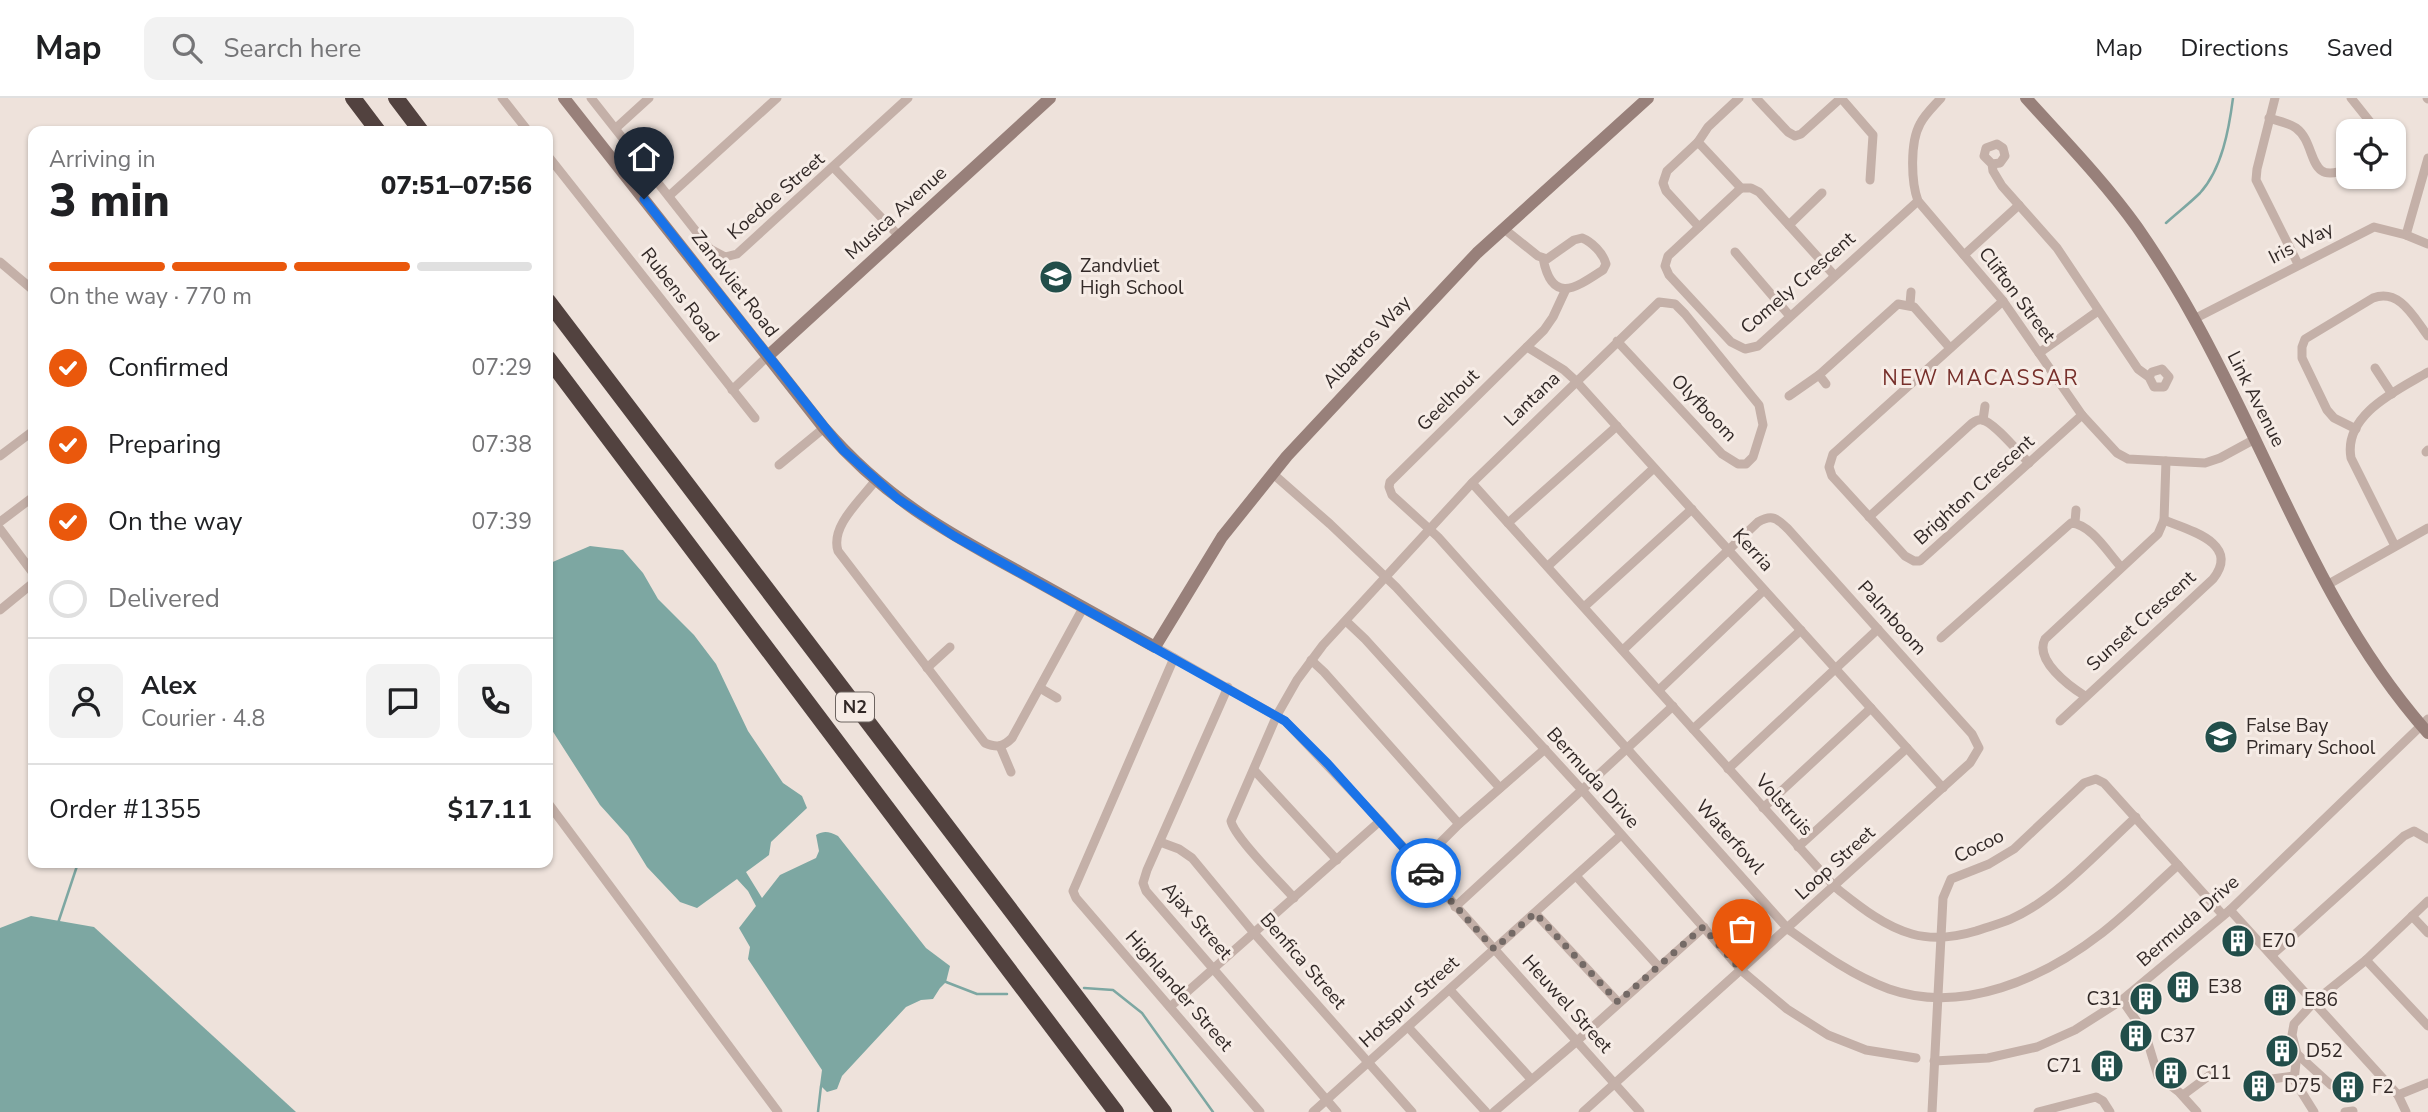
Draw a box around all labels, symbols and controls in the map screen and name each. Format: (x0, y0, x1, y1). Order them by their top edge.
search box (144, 17, 634, 80)
text: Map (35, 26, 102, 71)
icon: search (168, 29, 206, 67)
text: Search here (224, 31, 361, 66)
text: Map (2095, 32, 2142, 64)
text: Directions (2180, 32, 2289, 64)
text: Saved (2327, 32, 2393, 64)
map controls (2336, 119, 2406, 189)
button: locate (2336, 119, 2406, 189)
pin (614, 127, 674, 199)
icon: home (625, 138, 663, 176)
text: Arriving in (49, 144, 156, 175)
street label: Koedoe Street (722, 146, 830, 245)
street label: Musica Avenue (839, 160, 953, 266)
text: 07:51–07:56 (381, 168, 532, 203)
text: 3 min (49, 169, 170, 232)
street label: Iris Way (2264, 215, 2338, 270)
street label: Zandvliet Road (685, 225, 785, 343)
street label: Comely Crescent (1735, 226, 1861, 340)
street label: Rubens Road (635, 242, 725, 348)
street label: Clifton Street (1973, 242, 2062, 348)
place label: Zandvliet High School (1080, 253, 1184, 301)
school or university icon: Zandvliet High School (1037, 258, 1075, 296)
text: On the way · 770 m (49, 281, 252, 312)
street label: Albatros Way (1317, 290, 1417, 394)
street label: Link Avenue (2221, 347, 2291, 451)
icon: check (49, 349, 87, 387)
text: Confirmed (108, 350, 229, 385)
text: 07:29 (472, 352, 532, 383)
street label: Geelhout (1411, 363, 1485, 437)
district label: NEW MACASSAR (1882, 364, 2080, 392)
street label: Lantana (1498, 366, 1566, 432)
street label: Olyfboom (1665, 369, 1743, 447)
icon: check (49, 426, 87, 464)
text: Preparing (108, 427, 221, 462)
text: 07:38 (472, 429, 532, 460)
street label: Brighton Crescent (1908, 429, 2040, 551)
icon: check (49, 503, 87, 541)
text: On the way (108, 504, 242, 539)
text: 07:39 (472, 506, 532, 537)
street label: Kerria (1727, 523, 1779, 577)
street label: Sunset Crescent (2081, 565, 2202, 677)
street label: Palmboom (1852, 575, 1932, 661)
text: Delivered (108, 581, 220, 616)
button: person (49, 664, 123, 738)
button: chat (366, 664, 440, 738)
button: phone (458, 664, 532, 738)
text: Alex (141, 668, 197, 703)
road number: N2 (836, 692, 874, 722)
text: Courier · 4.8 (141, 703, 265, 734)
place label: False Bay Primary School (2246, 713, 2376, 761)
school or university icon: False Bay Primary School (2202, 718, 2240, 756)
street label: Bermuda Drive (1541, 722, 1645, 834)
street label: Volstruis (1749, 768, 1819, 841)
text: Order #1355 (49, 792, 201, 827)
text: $17.11 (448, 792, 532, 827)
street label: Waterfowl (1690, 794, 1771, 880)
street label: Loop Street (1789, 820, 1881, 906)
street label: Cocoo (1950, 823, 2008, 869)
courier (1391, 838, 1461, 908)
icon: car (1407, 854, 1445, 892)
street label: Bermuda Drive (2131, 869, 2245, 973)
street label: Ajax Street (1156, 877, 1238, 966)
pin (1712, 899, 1772, 971)
street label: Benfica Street (1254, 907, 1352, 1015)
icon: bag (1723, 910, 1761, 948)
building icon: E70 (2219, 922, 2257, 960)
street label: Highlander Street (1119, 925, 1239, 1057)
place label: E70 (2262, 928, 2296, 954)
street label: Heuwel Street (1516, 949, 1618, 1059)
street label: Hotspur Street (1353, 950, 1465, 1054)
building icon: E38 (2164, 968, 2202, 1006)
place label: E38 (2208, 974, 2242, 1000)
building icon: C31 (2127, 980, 2165, 1018)
building icon: E86 (2261, 981, 2299, 1019)
place label: C31 (2086, 986, 2122, 1012)
place label: E86 (2304, 987, 2338, 1013)
building icon: C37 (2117, 1017, 2155, 1055)
place label: C37 (2160, 1023, 2196, 1049)
building icon: D52 (2263, 1032, 2301, 1070)
place label: D52 (2306, 1038, 2343, 1064)
building icon: C71 (2088, 1047, 2126, 1085)
place label: C71 (2046, 1053, 2082, 1079)
building icon: C11 (2152, 1054, 2190, 1092)
place label: C11 (2196, 1060, 2232, 1086)
building icon: D75 (2240, 1067, 2278, 1105)
building icon: F2 (2329, 1068, 2367, 1106)
place label: D75 (2284, 1073, 2321, 1099)
place label: F2 (2372, 1074, 2394, 1100)

